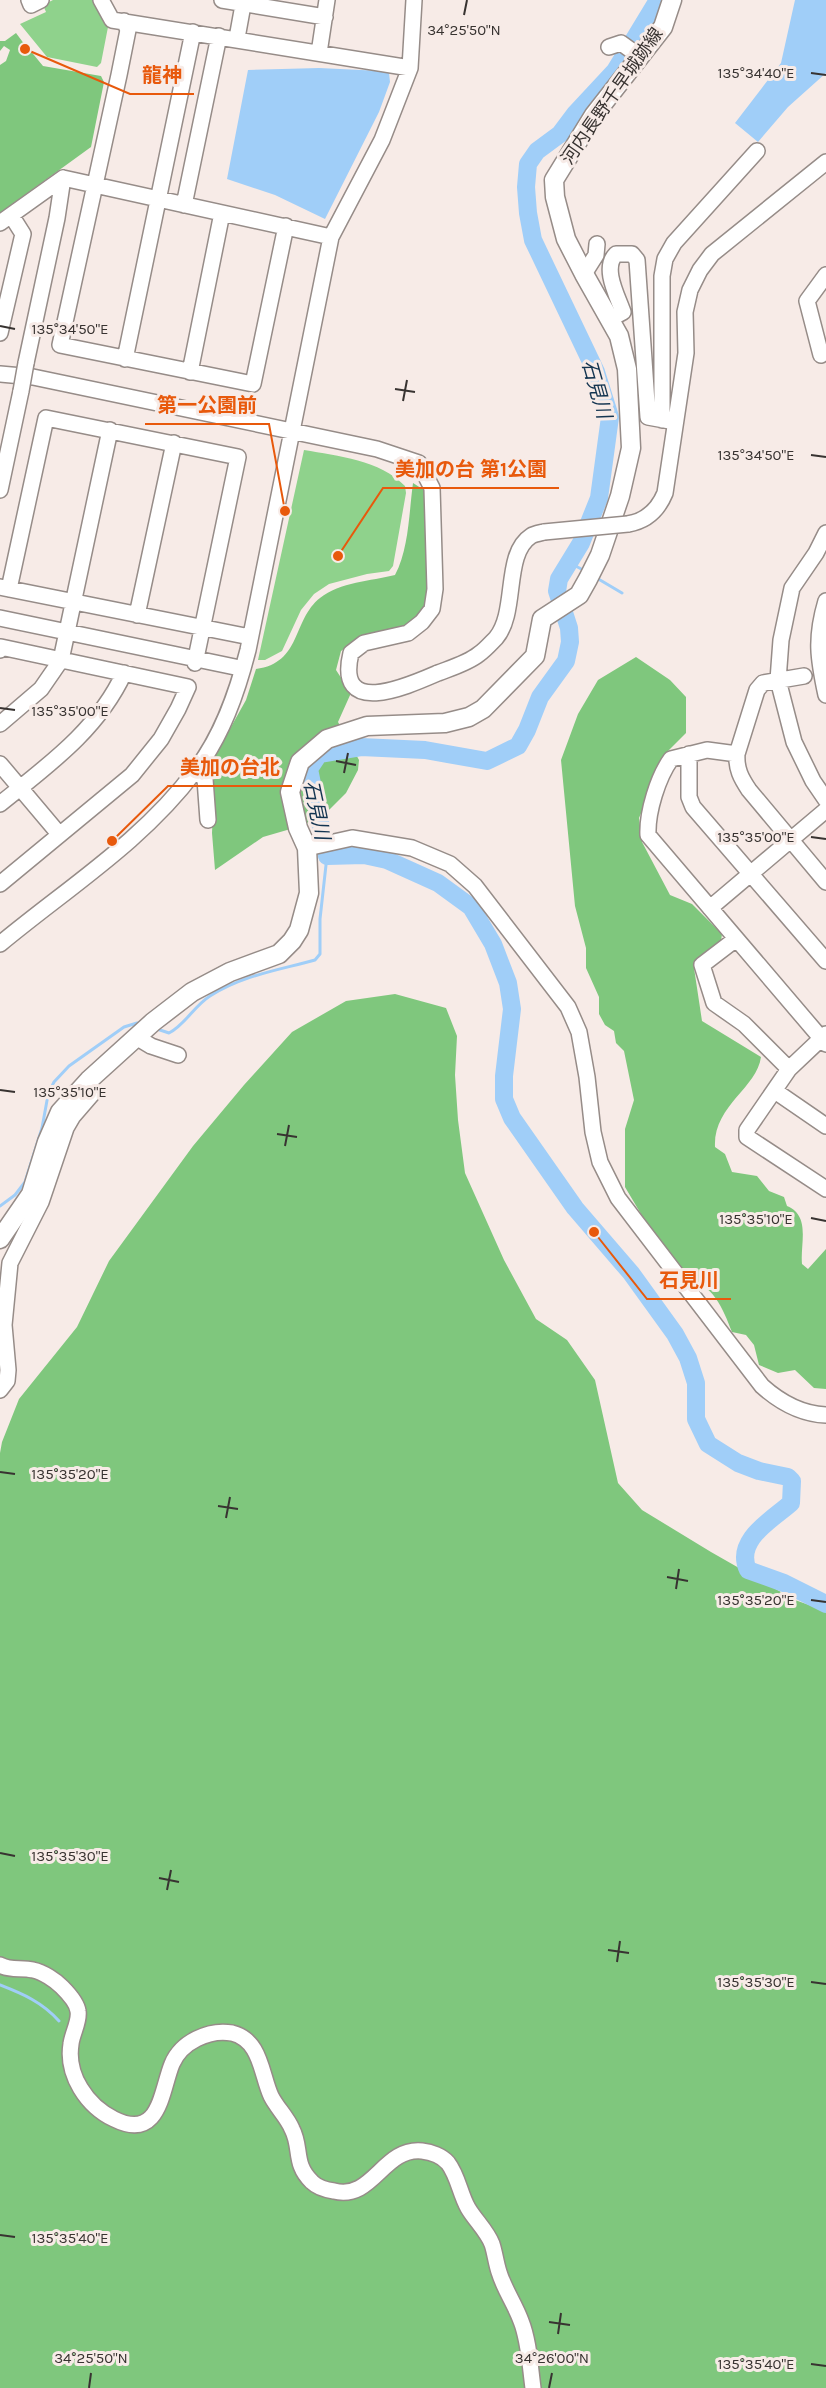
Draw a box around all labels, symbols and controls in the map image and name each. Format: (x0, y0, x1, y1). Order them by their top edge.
text: 34°25'50"N (427, 21, 501, 39)
street label: 河内長野千早城跡線 (557, 23, 667, 169)
callout: 龍神 (130, 56, 194, 94)
text: 龍神 (142, 64, 182, 87)
text: 135°34'40"E (718, 64, 794, 82)
text: 135°34'50"E (31, 320, 109, 338)
water label: 石見川 (577, 357, 616, 423)
callout: 第一公園前 (145, 386, 269, 424)
text: 第一公園前 (157, 394, 257, 417)
text: 135°34'50"E (717, 446, 795, 464)
callout: 美加の台 第1公園 (383, 450, 559, 488)
text: 美加の台 第1公園 (395, 458, 547, 481)
text: 135°35'00"E (31, 702, 109, 720)
callout: 美加の台北 (168, 748, 292, 786)
text: 美加の台北 (180, 756, 280, 779)
water label: 石見川 (299, 778, 334, 844)
text: 135°35'00"E (717, 828, 795, 846)
text: 135°35'10"E (33, 1083, 107, 1101)
text: 135°35'10"E (719, 1210, 793, 1228)
callout: 石見川 (647, 1261, 731, 1299)
text: 石見川 (659, 1269, 719, 1292)
text: 135°35'20"E (31, 1465, 109, 1483)
text: 135°35'20"E (717, 1591, 795, 1609)
text: 135°35'30"E (31, 1847, 109, 1865)
text: 135°35'30"E (717, 1973, 795, 1991)
text: 135°35'40"E (31, 2229, 109, 2247)
text: 34°25'50"N (54, 2349, 128, 2367)
text: 34°26'00"N (515, 2349, 589, 2367)
text: 135°35'40"E (717, 2355, 795, 2373)

